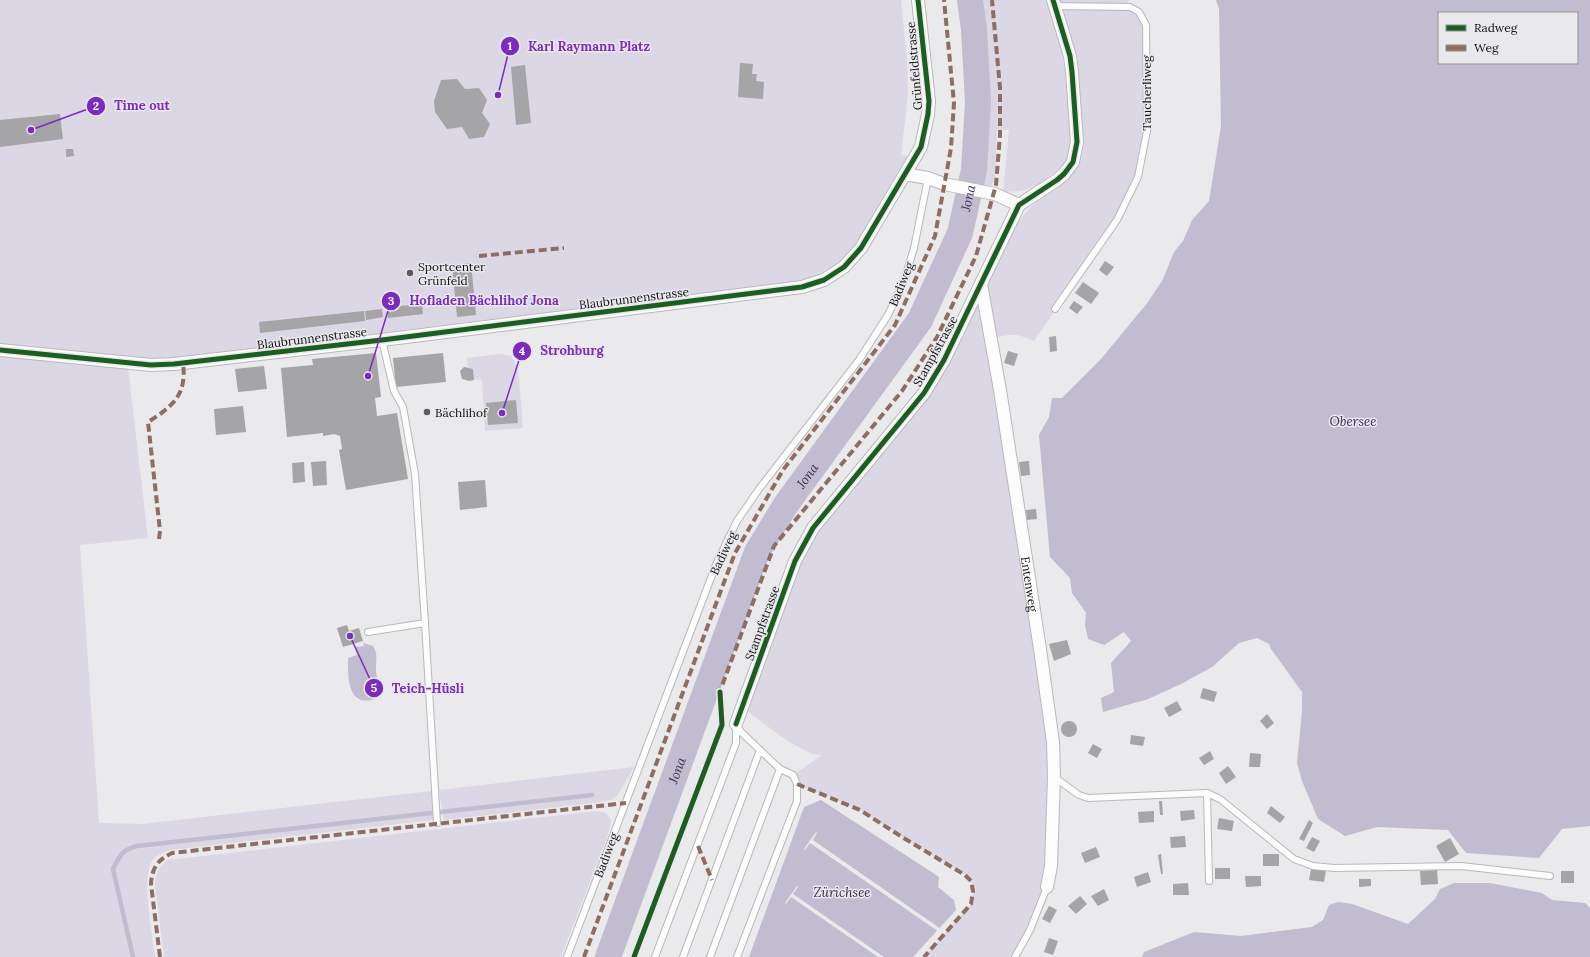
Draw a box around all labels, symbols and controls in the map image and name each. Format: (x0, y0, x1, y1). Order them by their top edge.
legend (1438, 12, 1578, 64)
text: Radweg (1474, 20, 1518, 35)
street label: Grünfeldstrasse (903, 21, 925, 111)
callout: Karl Raymann Platz (500, 34, 659, 59)
text: 1 (508, 38, 513, 53)
text: Karl Raymann Platz (528, 38, 650, 55)
text: Weg (1474, 40, 1499, 55)
street label: Taucherliweg (1139, 55, 1154, 131)
callout: Time out (86, 93, 178, 118)
text: Time out (114, 97, 170, 114)
text: 2 (93, 98, 99, 113)
water label: Jona (956, 182, 979, 214)
place label: Sportcenter Grünfeld (418, 259, 486, 288)
street label: Badiweg (885, 259, 917, 308)
marker: Sportcenter Grünfeld (405, 268, 415, 278)
street label: Blaubrunnenstrasse (578, 284, 690, 312)
callout: Hofladen Bächlihof Jona (381, 288, 567, 313)
text: Hofladen Bächlihof Jona (409, 292, 559, 309)
text: 3 (388, 293, 395, 308)
street label: Stampfstrasse (909, 313, 961, 389)
street label: Blaubrunnenstrasse (256, 324, 368, 352)
callout: Strohburg (512, 338, 611, 363)
text: Strohburg (540, 342, 604, 359)
text: 4 (519, 343, 526, 358)
place label: Bächlihof (435, 405, 488, 420)
marker: Bächlihof (422, 407, 432, 417)
water label: Obersee (1330, 413, 1376, 430)
water label: Jona (792, 459, 822, 492)
street label: Badiweg (706, 528, 740, 577)
street label: Entenweg (1018, 555, 1042, 613)
street label: Stampfstrasse (742, 583, 783, 662)
callout: Teich-Hüsli (364, 676, 473, 701)
text: 5 (371, 680, 378, 695)
text: Teich-Hüsli (392, 680, 464, 697)
water label: Jona (664, 754, 690, 787)
street label: Badiweg (591, 830, 622, 880)
water label: Zürichsee (813, 884, 871, 901)

